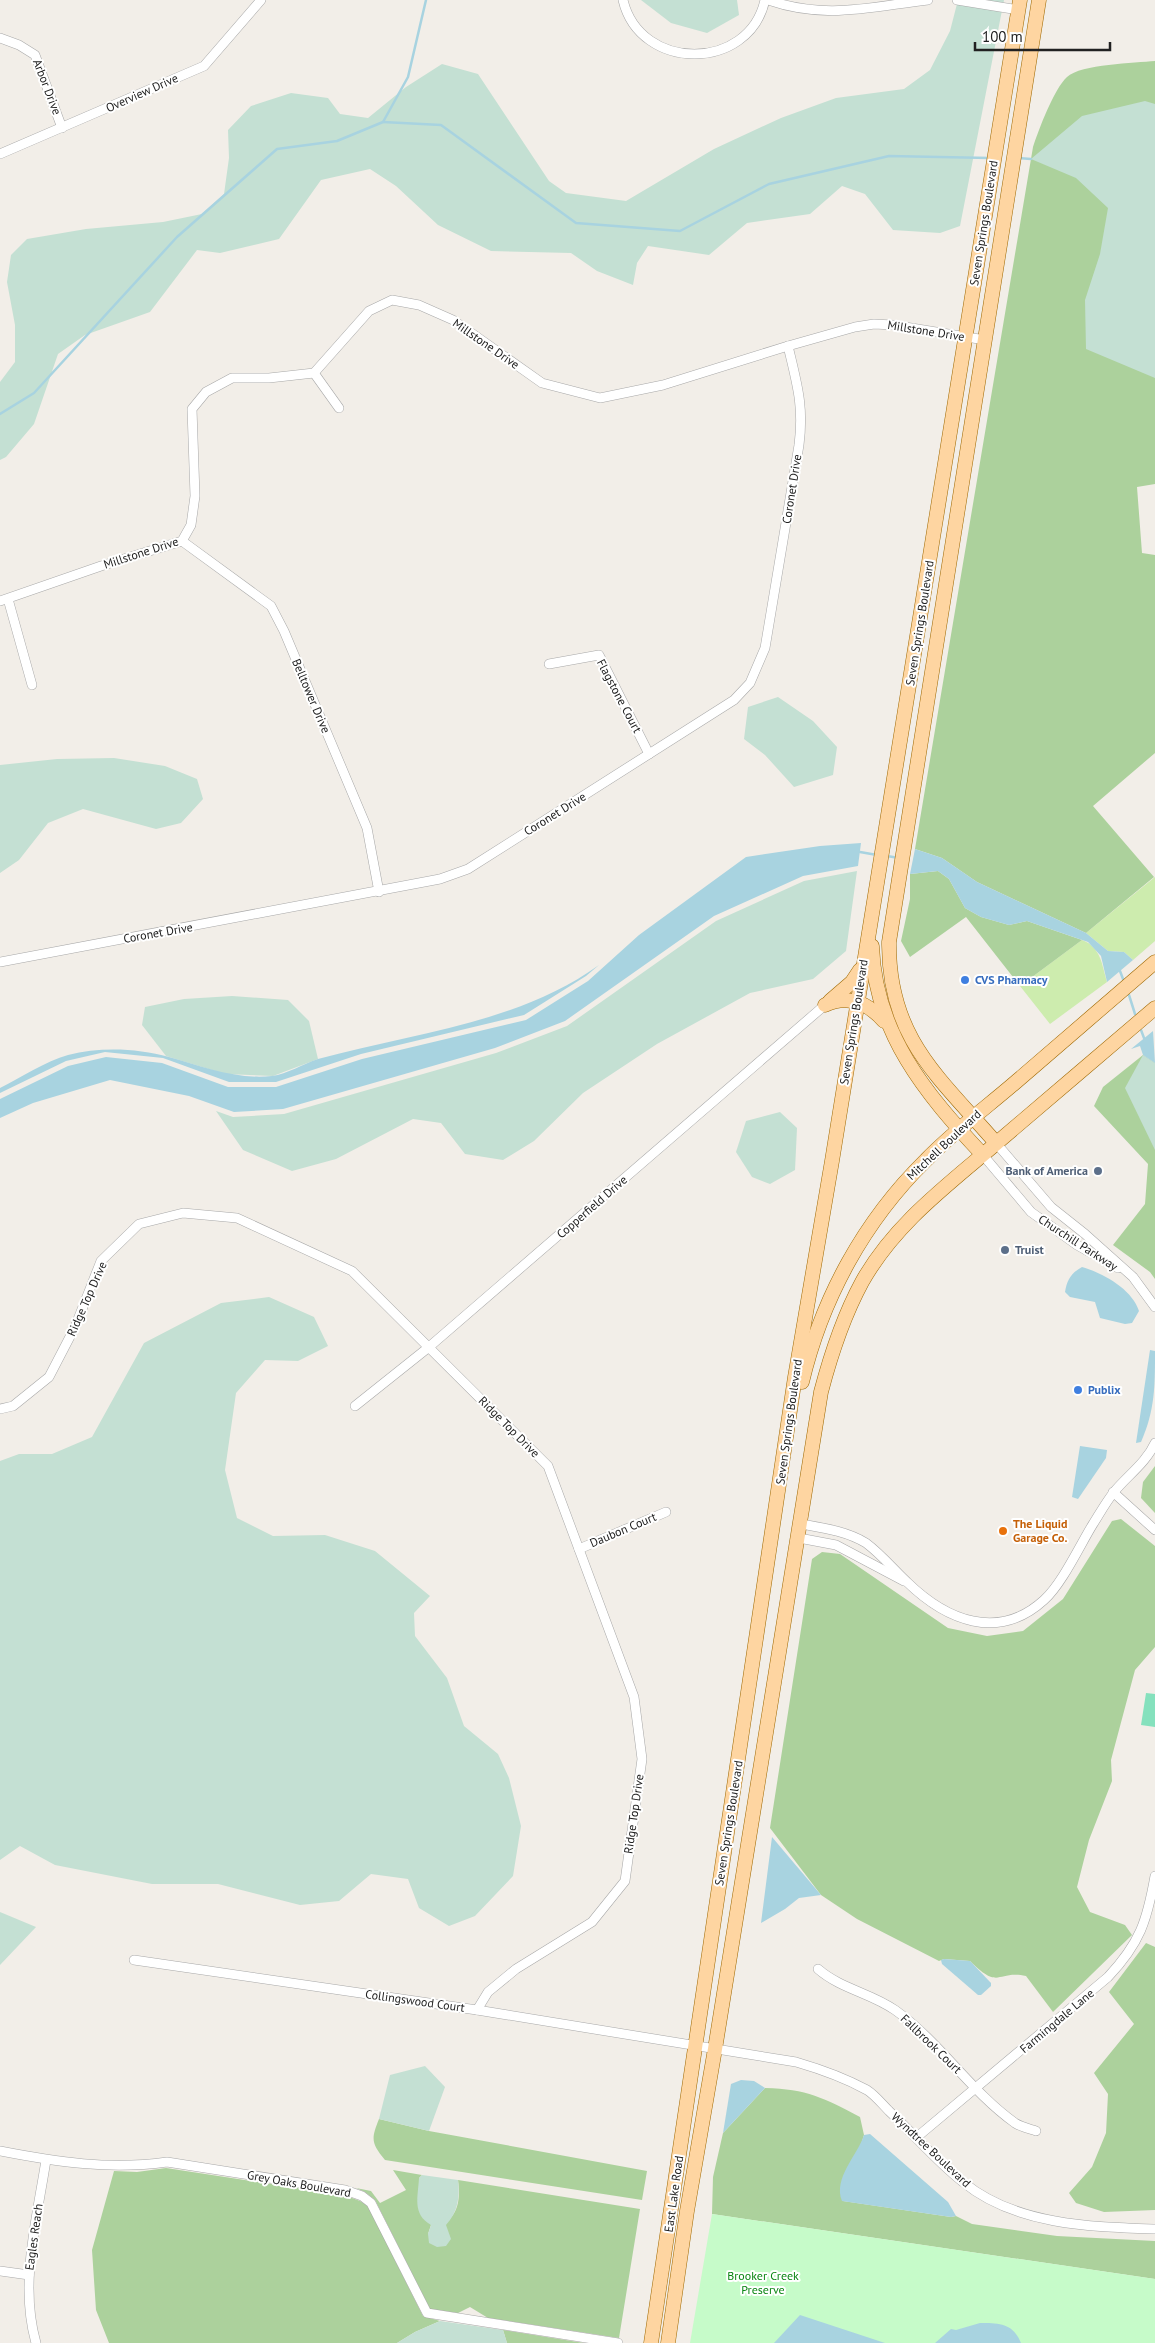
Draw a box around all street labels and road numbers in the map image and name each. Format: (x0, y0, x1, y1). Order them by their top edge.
street label: Arbor Drive (30, 57, 65, 117)
street label: Overview Drive (103, 70, 180, 115)
street label: Seven Springs Boulevard (966, 159, 1001, 287)
street label: Millstone Drive (450, 315, 522, 372)
street label: Millstone Drive (886, 317, 966, 344)
street label: Coronet Drive (779, 453, 804, 525)
street label: Millstone Drive (101, 533, 180, 572)
street label: Seven Springs Boulevard (902, 559, 937, 687)
street label: Belltower Drive (289, 656, 334, 735)
street label: Flagstone Court (594, 656, 645, 735)
street label: Coronet Drive (521, 789, 588, 839)
street label: Coronet Drive (122, 919, 194, 946)
street label: Seven Springs Boulevard (836, 958, 871, 1086)
street label: Mitchell Boulevard (903, 1106, 984, 1183)
street label: Copperfield Drive (553, 1172, 630, 1241)
street label: Churchill Parkway (1036, 1211, 1121, 1274)
street label: Ridge Top Drive (63, 1259, 110, 1339)
street label: Seven Springs Boulevard (772, 1358, 805, 1486)
street label: Ridge Top Drive (476, 1393, 543, 1460)
street label: Daubon Court (587, 1509, 658, 1550)
street label: Seven Springs Boulevard (711, 1759, 746, 1887)
street label: Ridge Top Drive (620, 1773, 647, 1855)
street label: Farmingdale Lane (1017, 1985, 1097, 2056)
street label: Collingswood Court (364, 1986, 466, 2015)
street label: Fallbrook Court (898, 2011, 965, 2076)
street label: Wyndtree Boulevard (888, 2109, 974, 2190)
street label: East Lake Road (661, 2155, 686, 2233)
street label: Grey Oaks Boulevard (246, 2167, 352, 2200)
street label: Eagles Reach (21, 2203, 46, 2271)

